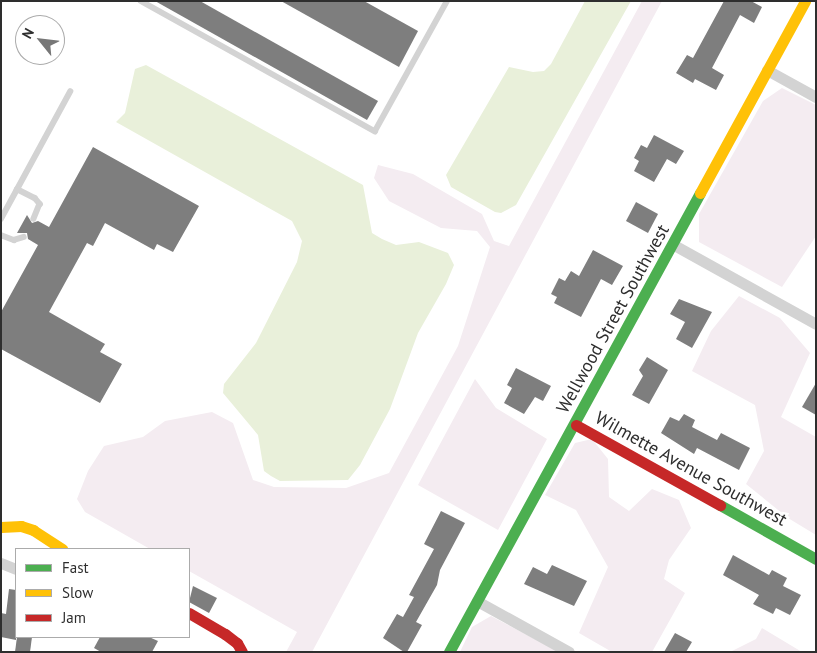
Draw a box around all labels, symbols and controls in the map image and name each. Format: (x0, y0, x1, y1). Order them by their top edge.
north arrow (15, 15, 65, 65)
text: N (18, 25, 38, 42)
street label: Wellwood Street Southwest (552, 221, 674, 417)
street label: Wilmette Avenue Southwest (591, 407, 791, 531)
legend (15, 548, 190, 638)
text: Fast (62, 558, 89, 577)
text: Slow (62, 583, 93, 602)
text: Jam (62, 608, 86, 627)

